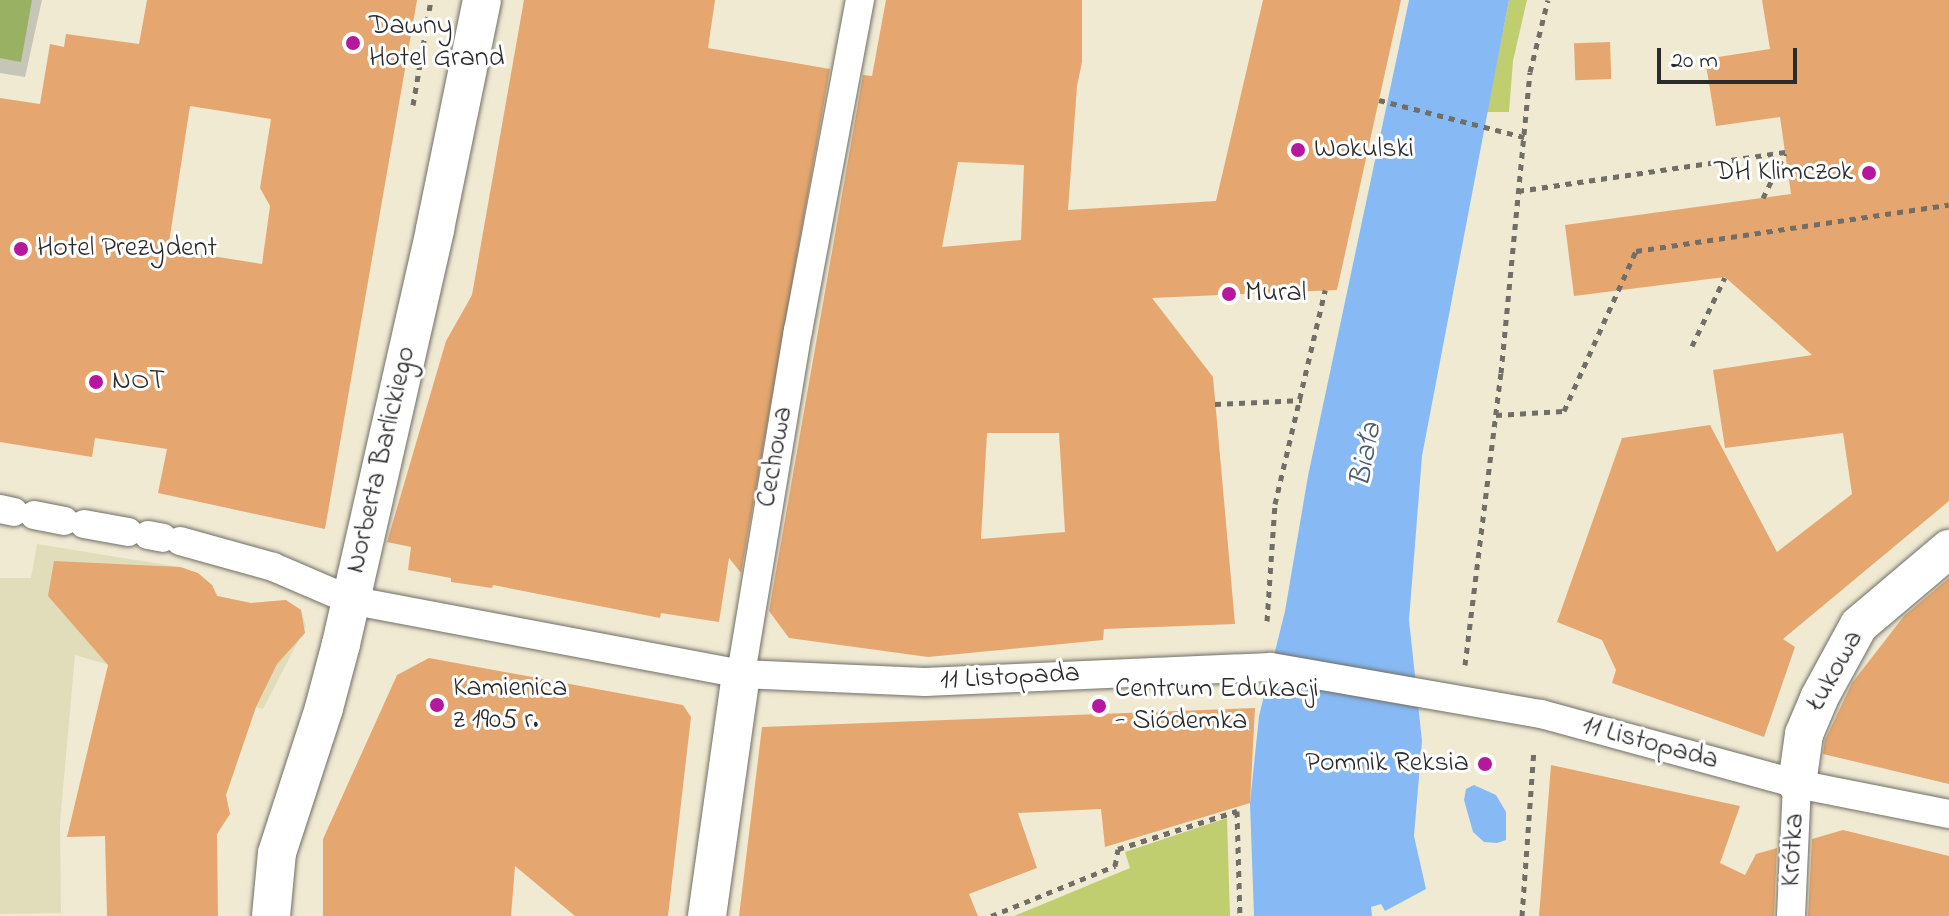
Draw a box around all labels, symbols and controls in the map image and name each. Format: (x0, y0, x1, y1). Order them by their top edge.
place label: Dawny Hotel Grand (369, 10, 504, 76)
scale bar (1661, 32, 1801, 82)
marker: Dawny Hotel Grand (344, 34, 362, 52)
text: 20 m (1671, 44, 1718, 79)
place label: Wokulski (1314, 133, 1414, 167)
marker: Wokulski (1289, 141, 1307, 159)
place label: DH Klimczok (1714, 156, 1853, 190)
marker: DH Klimczok (1860, 164, 1878, 182)
place label: Hotel Prezydent (37, 232, 217, 266)
marker: Hotel Prezydent (12, 240, 30, 258)
place label: Mural (1245, 277, 1306, 311)
marker: Mural (1220, 285, 1238, 303)
street label: Norberta Barlickiego (340, 343, 424, 577)
place label: NOT (112, 365, 165, 399)
marker: NOT (87, 373, 105, 391)
street label: Cechowa (751, 404, 801, 510)
water label: Biała (1343, 420, 1391, 490)
street label: Łukowa (1800, 625, 1872, 717)
street label: 11 Listopada (939, 658, 1081, 698)
place label: Kamienica z 1905 r. (453, 672, 567, 738)
place label: Centrum Edukacji - Siódemka (1115, 673, 1319, 739)
marker: Kamienica z 1905 r. (428, 696, 446, 714)
marker: Centrum Edukacji - Siódemka (1090, 697, 1108, 715)
street label: 11 Listopada (1578, 710, 1722, 778)
place label: Pomnik Reksia (1305, 747, 1469, 781)
marker: Pomnik Reksia (1476, 755, 1494, 773)
street label: Krótka (1775, 812, 1813, 888)

